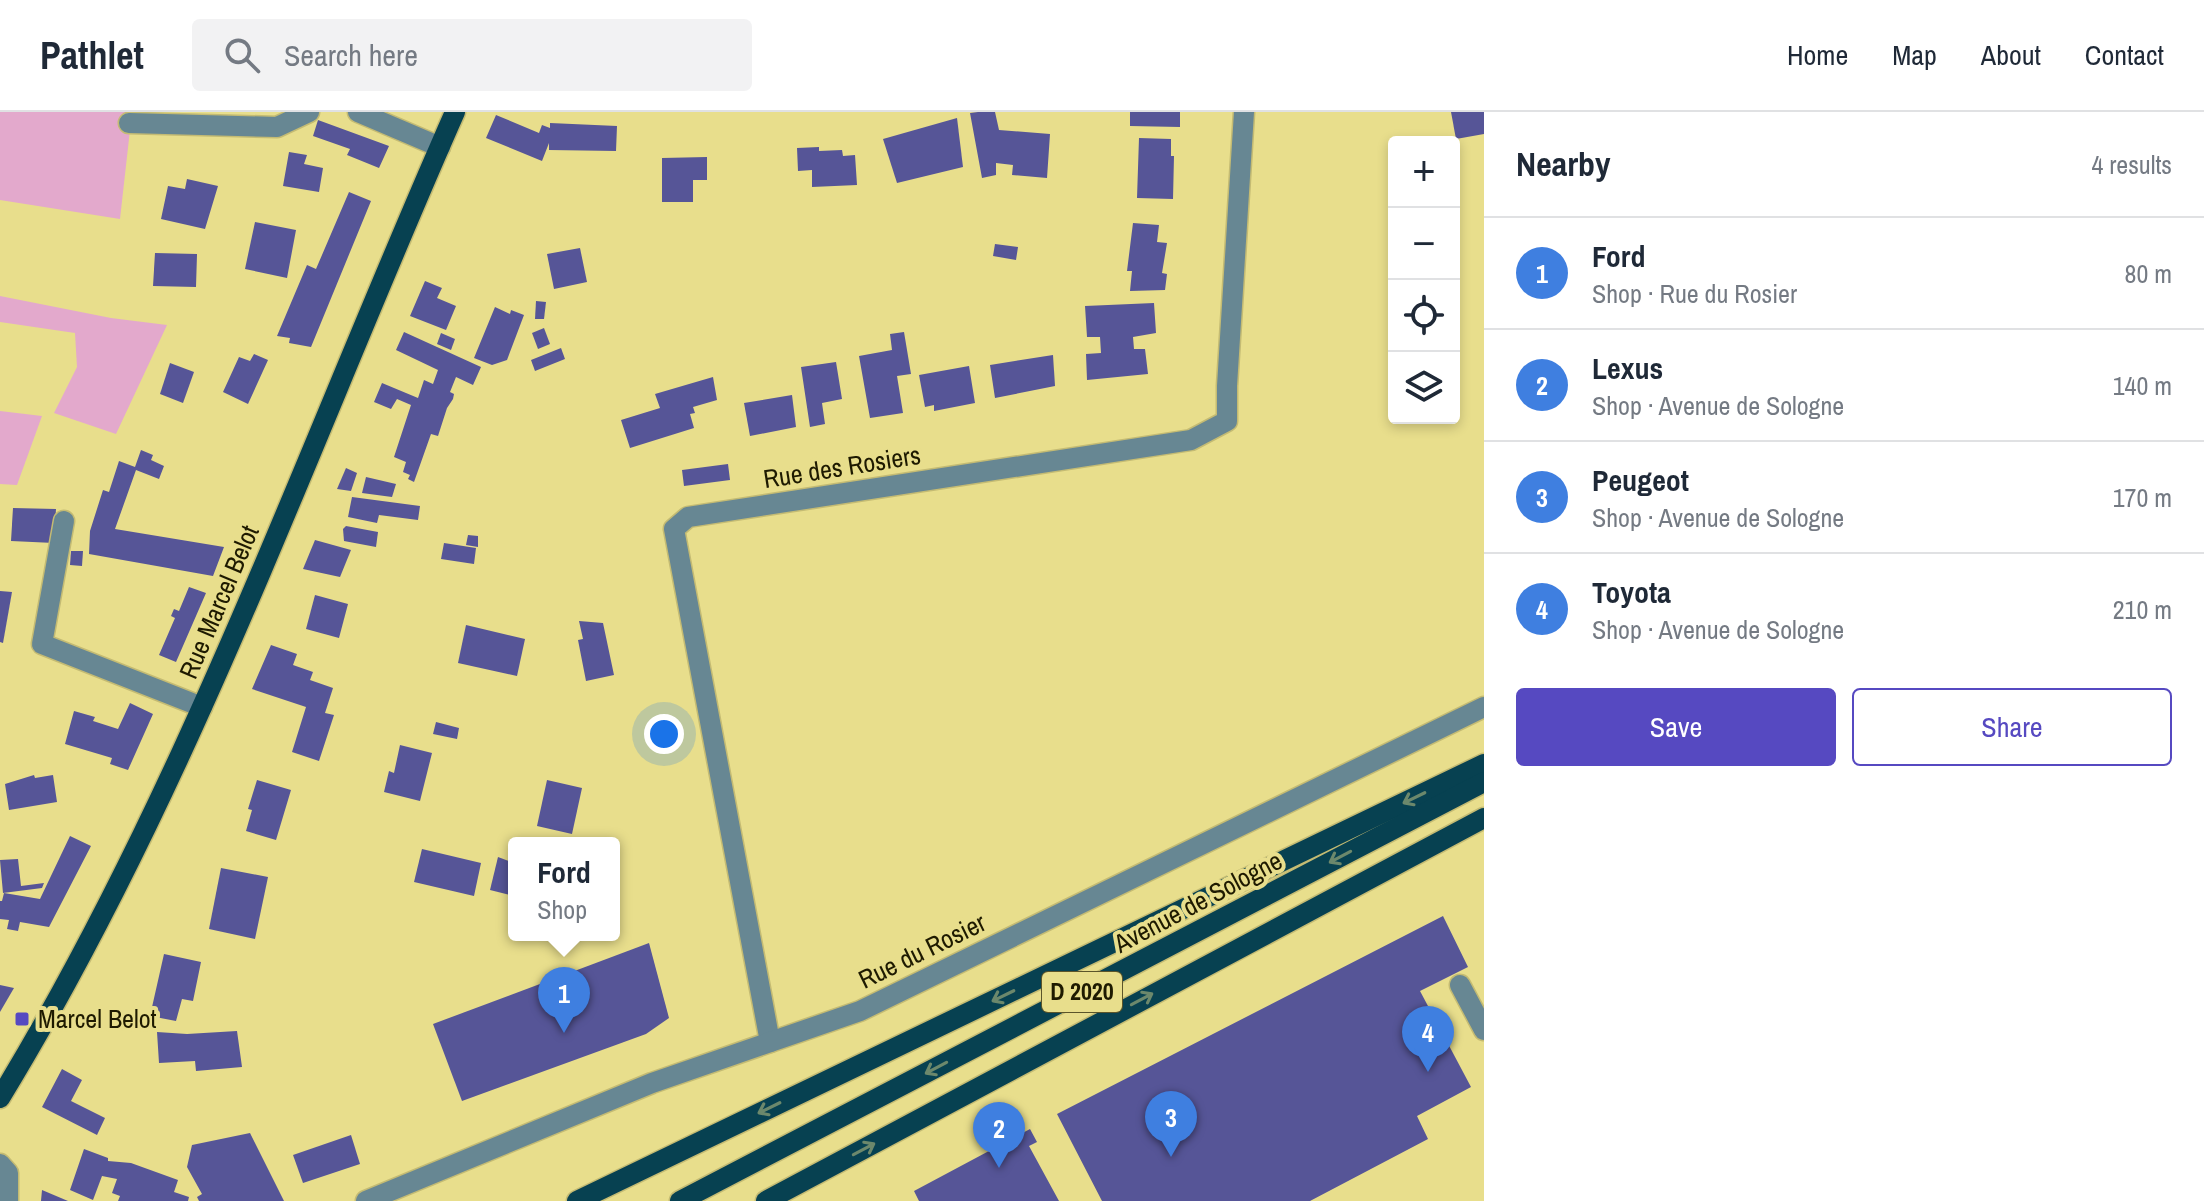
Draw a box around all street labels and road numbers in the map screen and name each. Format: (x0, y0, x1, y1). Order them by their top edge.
street label: Rue des Rosiers (761, 437, 923, 496)
street label: Rue Marcel Belot (170, 520, 267, 684)
street label: Avenue de Sologne (1107, 843, 1288, 961)
street label: Rue du Rosier (852, 905, 991, 996)
road number: D 2020 (1042, 972, 1122, 1012)

